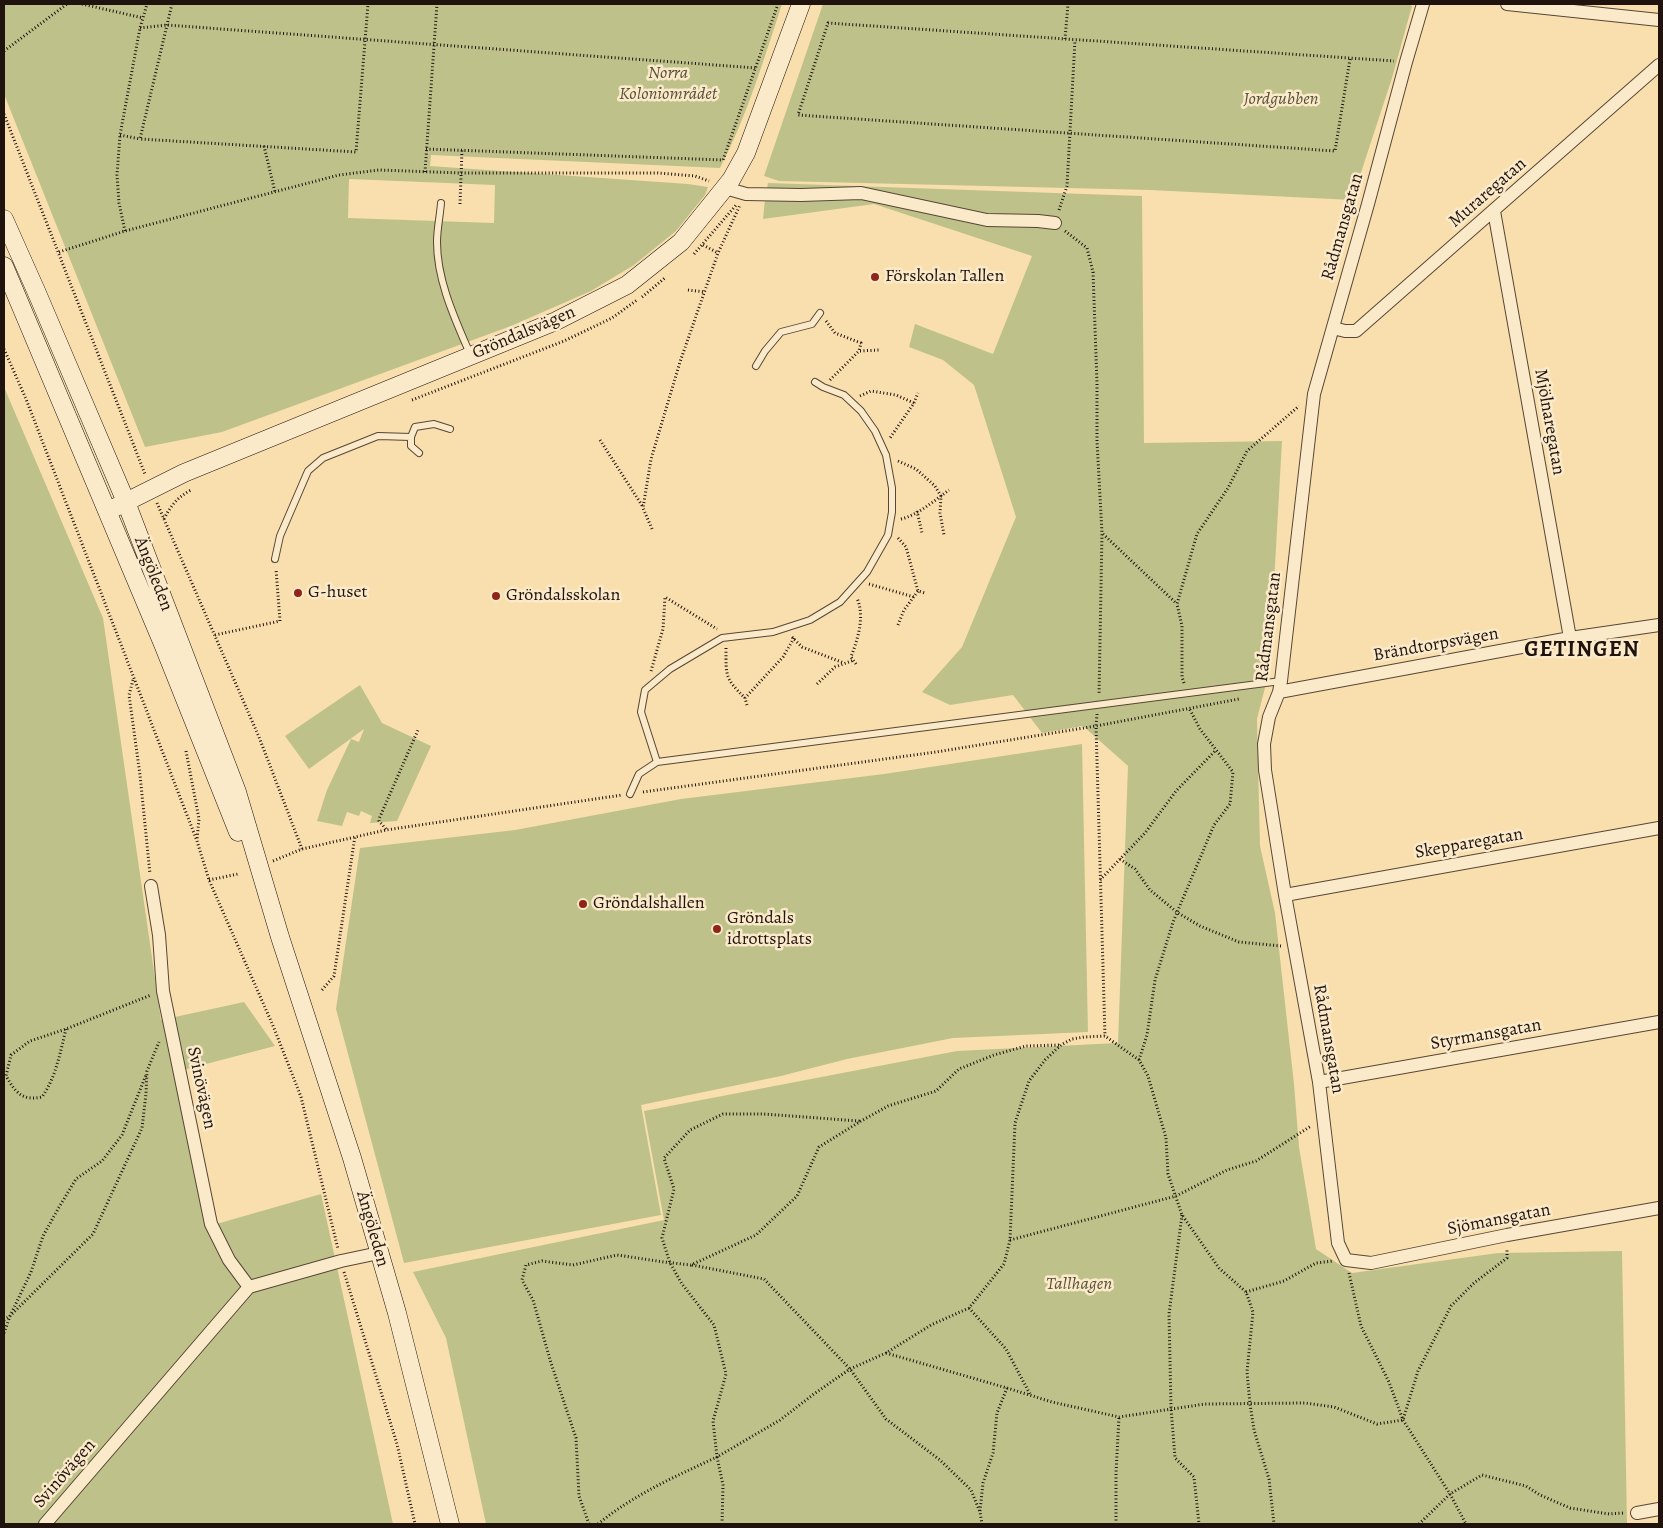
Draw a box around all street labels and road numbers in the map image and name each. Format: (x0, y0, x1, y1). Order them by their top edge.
street label: Muraregatan (1445, 153, 1531, 233)
street label: Rådmansgatan (1317, 171, 1369, 283)
street label: Gröndalsvägen (469, 302, 579, 364)
street label: Mjölnaregatan (1529, 367, 1569, 477)
street label: Ängöleden (129, 534, 177, 614)
street label: Rådmansgatan (1252, 571, 1286, 683)
street label: Brändtorpsvägen (1372, 623, 1500, 667)
street label: Skepparegatan (1413, 824, 1525, 864)
street label: Rådmansgatan (1308, 983, 1348, 1095)
street label: Styrmansgatan (1429, 1015, 1543, 1055)
street label: Svinövägen (182, 1045, 220, 1131)
street label: Ängöleden (351, 1189, 393, 1269)
street label: Sjömansgatan (1446, 1199, 1552, 1241)
street label: Svinövägen (29, 1435, 101, 1513)

